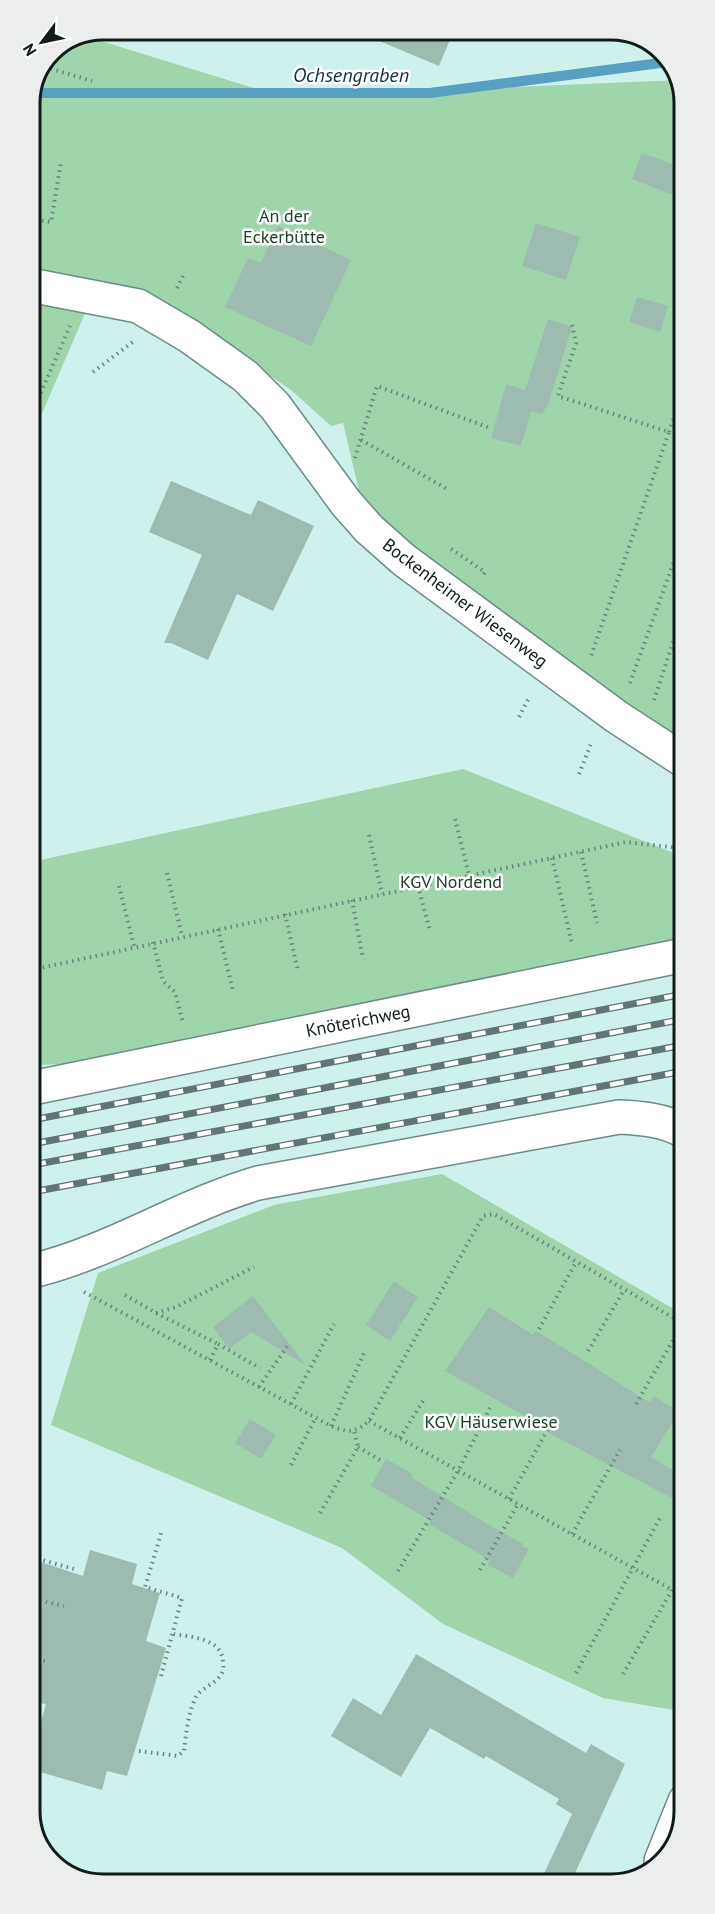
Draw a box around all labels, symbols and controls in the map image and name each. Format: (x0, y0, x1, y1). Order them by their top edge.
north arrow (12, 12, 72, 72)
text: N (18, 40, 41, 60)
water label: Ochsengraben (293, 62, 409, 88)
park label: An der Eckerbütte (243, 204, 325, 248)
street label: Bockenheimer Wiesenweg (378, 533, 552, 672)
park label: KGV Nordend (400, 870, 502, 893)
street label: Knöterichweg (304, 999, 412, 1042)
park label: KGV Häuserwiese (424, 1410, 558, 1433)

